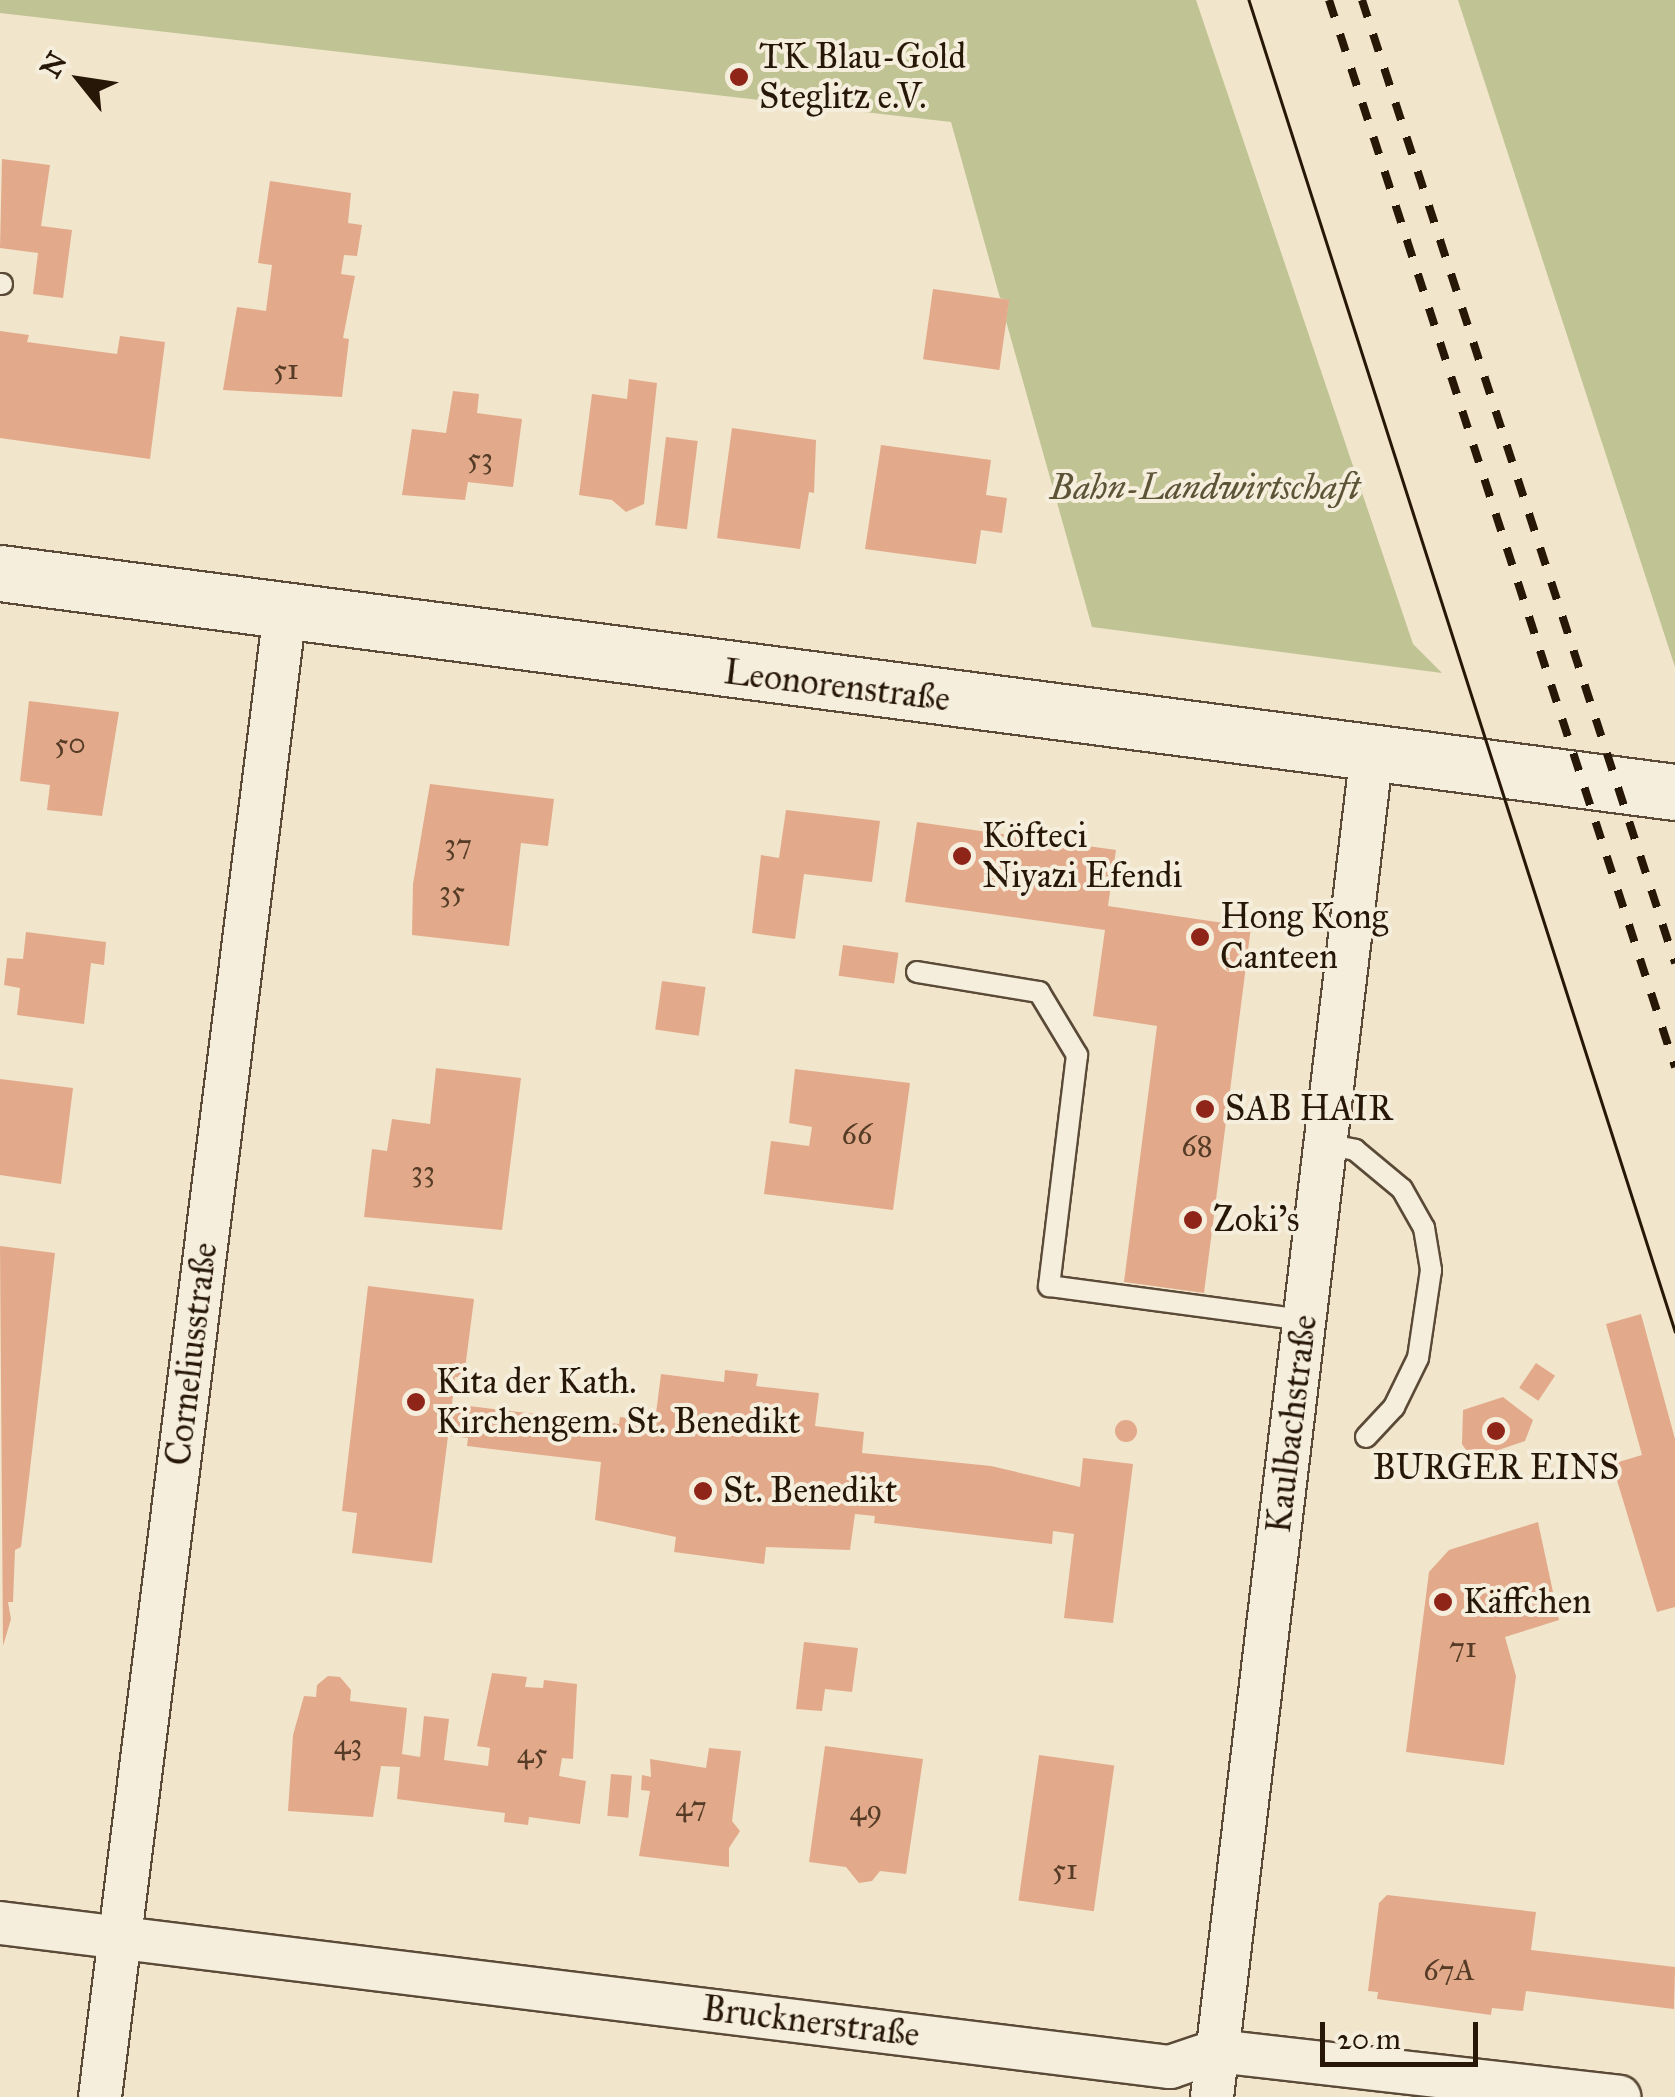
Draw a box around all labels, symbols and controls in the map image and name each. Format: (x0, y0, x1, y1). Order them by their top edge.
north arrow (30, 30, 130, 130)
place label: TK Blau-Gold Steglitz e.V. (759, 36, 966, 118)
text: N (32, 46, 75, 84)
marker: TK Blau-Gold Steglitz e.V. (728, 66, 750, 88)
house number: 51 (273, 351, 299, 387)
house number: 53 (467, 440, 493, 476)
park label: Bahn-Landwirtschaft (1050, 467, 1360, 509)
street label: Leonorenstraße (722, 651, 952, 721)
house number: 50 (54, 725, 86, 761)
place label: Köfteci Niyazi Efendi (982, 815, 1182, 897)
house number: 37 (444, 826, 472, 862)
marker: Köfteci Niyazi Efendi (951, 845, 973, 867)
house number: 35 (439, 873, 465, 909)
place label: Hong Kong Canteen (1220, 896, 1388, 978)
marker: Hong Kong Canteen (1189, 926, 1211, 948)
place label: SAB HAIR (1225, 1088, 1393, 1130)
marker: SAB HAIR (1194, 1098, 1216, 1120)
house number: 66 (842, 1116, 872, 1152)
house number: 68 (1181, 1128, 1213, 1164)
house number: 33 (411, 1153, 435, 1189)
place label: Zoki's (1213, 1199, 1300, 1241)
marker: Zoki's (1182, 1209, 1204, 1231)
street label: Corneliusstraße (157, 1240, 227, 1468)
street label: Kaulbachstraße (1258, 1313, 1326, 1535)
place label: Kita der Kath. Kirchengem. St. Benedikt (436, 1361, 800, 1443)
marker: Kita der Kath. Kirchengem. St. Benedikt (405, 1391, 427, 1413)
marker: BURGER EINS (1485, 1420, 1507, 1442)
place label: BURGER EINS (1373, 1447, 1619, 1489)
place label: St. Benedikt (723, 1470, 897, 1512)
marker: St. Benedikt (692, 1480, 714, 1502)
place label: Käffchen (1463, 1581, 1591, 1623)
marker: Käffchen (1432, 1591, 1454, 1613)
house number: 71 (1449, 1629, 1477, 1665)
house number: 43 (334, 1726, 362, 1762)
house number: 45 (517, 1735, 547, 1771)
house number: 47 (675, 1788, 707, 1824)
house number: 49 (850, 1792, 882, 1828)
house number: 51 (1052, 1851, 1078, 1887)
house number: 67A (1423, 1952, 1475, 1988)
street label: Brucknerstraße (700, 1988, 922, 2056)
scale bar (1325, 2002, 1482, 2064)
text: 20 m (1337, 2021, 1401, 2057)

